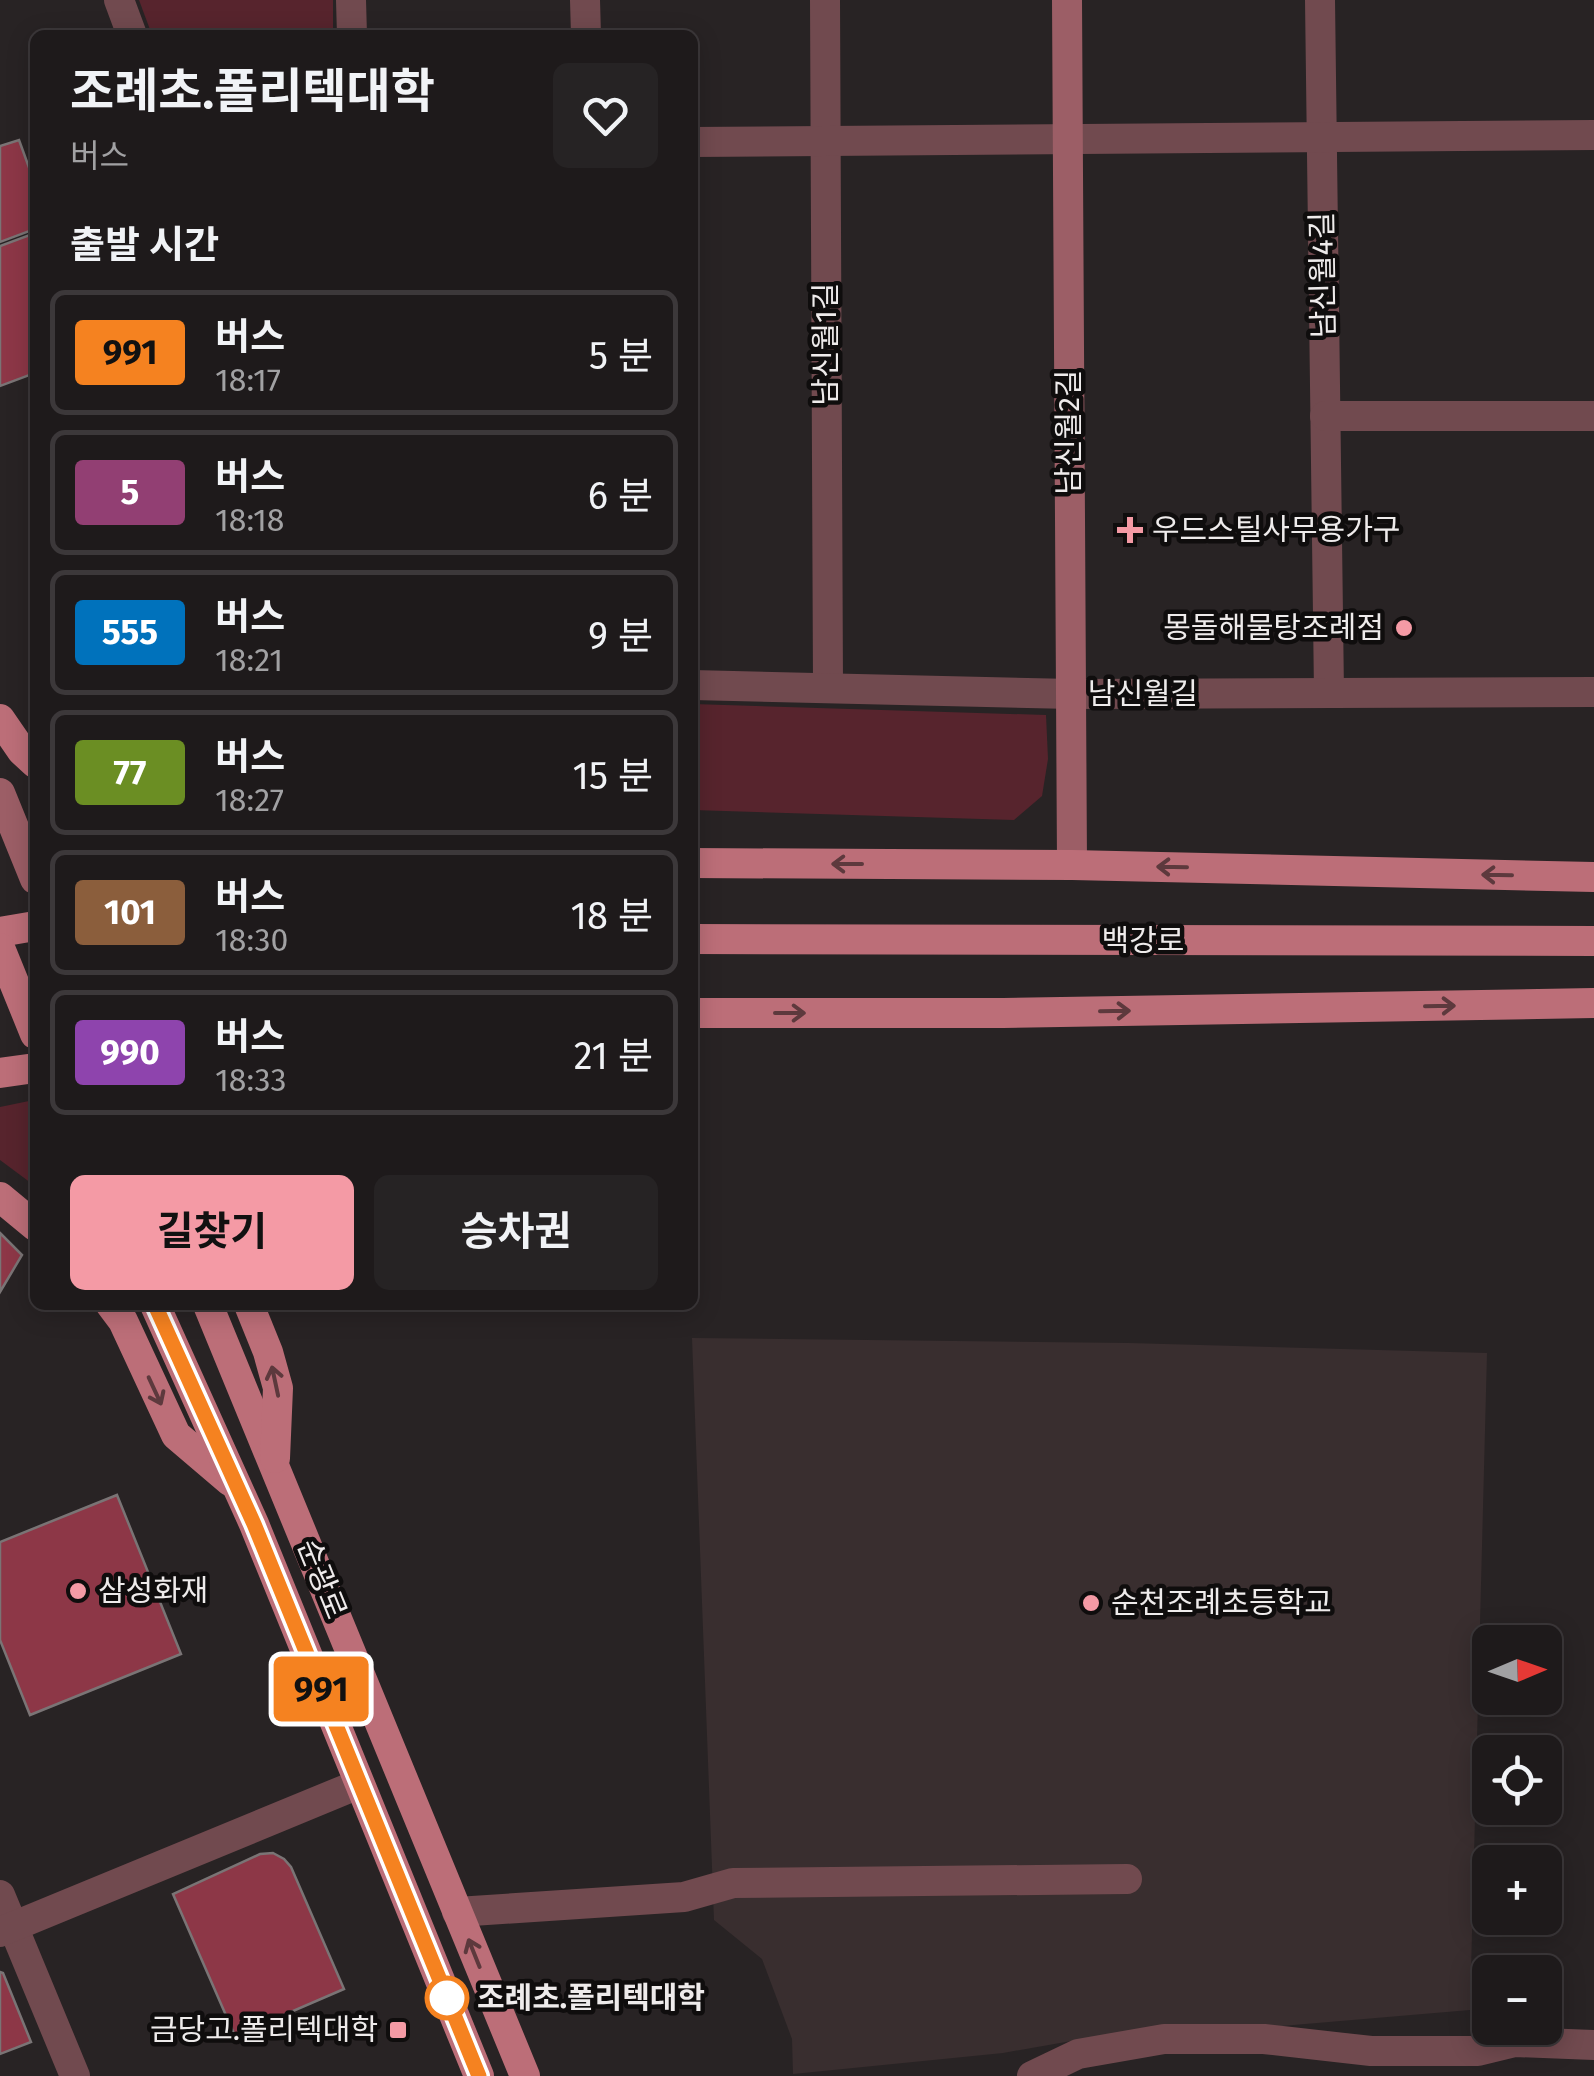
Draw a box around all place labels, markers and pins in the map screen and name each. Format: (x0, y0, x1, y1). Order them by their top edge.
place label: 우드스틸사무용가구 (1152, 512, 1400, 548)
marker: 우드스틸사무용가구 (1117, 517, 1143, 543)
place label: 몽돌해물탕조례점 (1163, 610, 1384, 646)
marker: 몽돌해물탕조례점 (1393, 617, 1415, 639)
place label: 삼성화재 (98, 1573, 208, 1609)
marker: 삼성화재 (67, 1580, 89, 1602)
place label: 순천조례초등학교 (1111, 1585, 1332, 1621)
marker: 순천조례초등학교 (1080, 1592, 1102, 1614)
marker: 조례초.폴리텍대학 (426, 1977, 468, 2019)
place label: 조례초.폴리텍대학 (477, 1980, 705, 2016)
place label: 금당고.폴리텍대학 (150, 2012, 378, 2048)
marker: 금당고.폴리텍대학 (387, 2019, 409, 2041)

